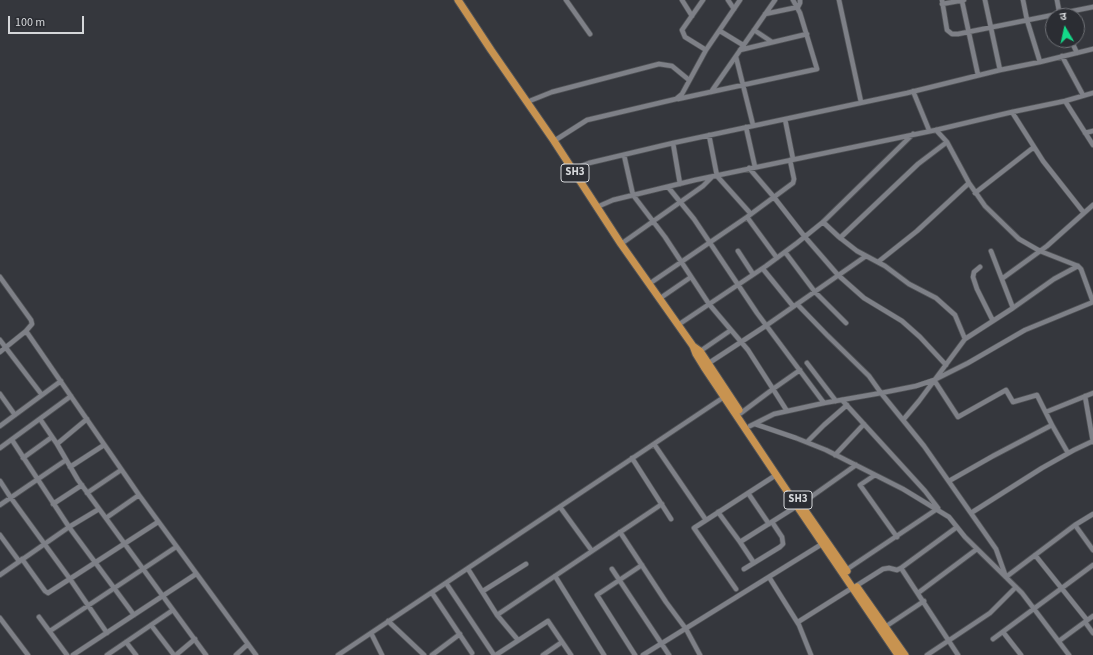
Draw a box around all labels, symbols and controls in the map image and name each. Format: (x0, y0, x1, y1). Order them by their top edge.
scale bar (10, 8, 86, 34)
north arrow (1045, 8, 1085, 48)
text: उ (1059, 9, 1068, 25)
text: 100 m (15, 14, 45, 31)
road number: SH3 (561, 164, 589, 182)
road number: SH3 (784, 491, 812, 509)

